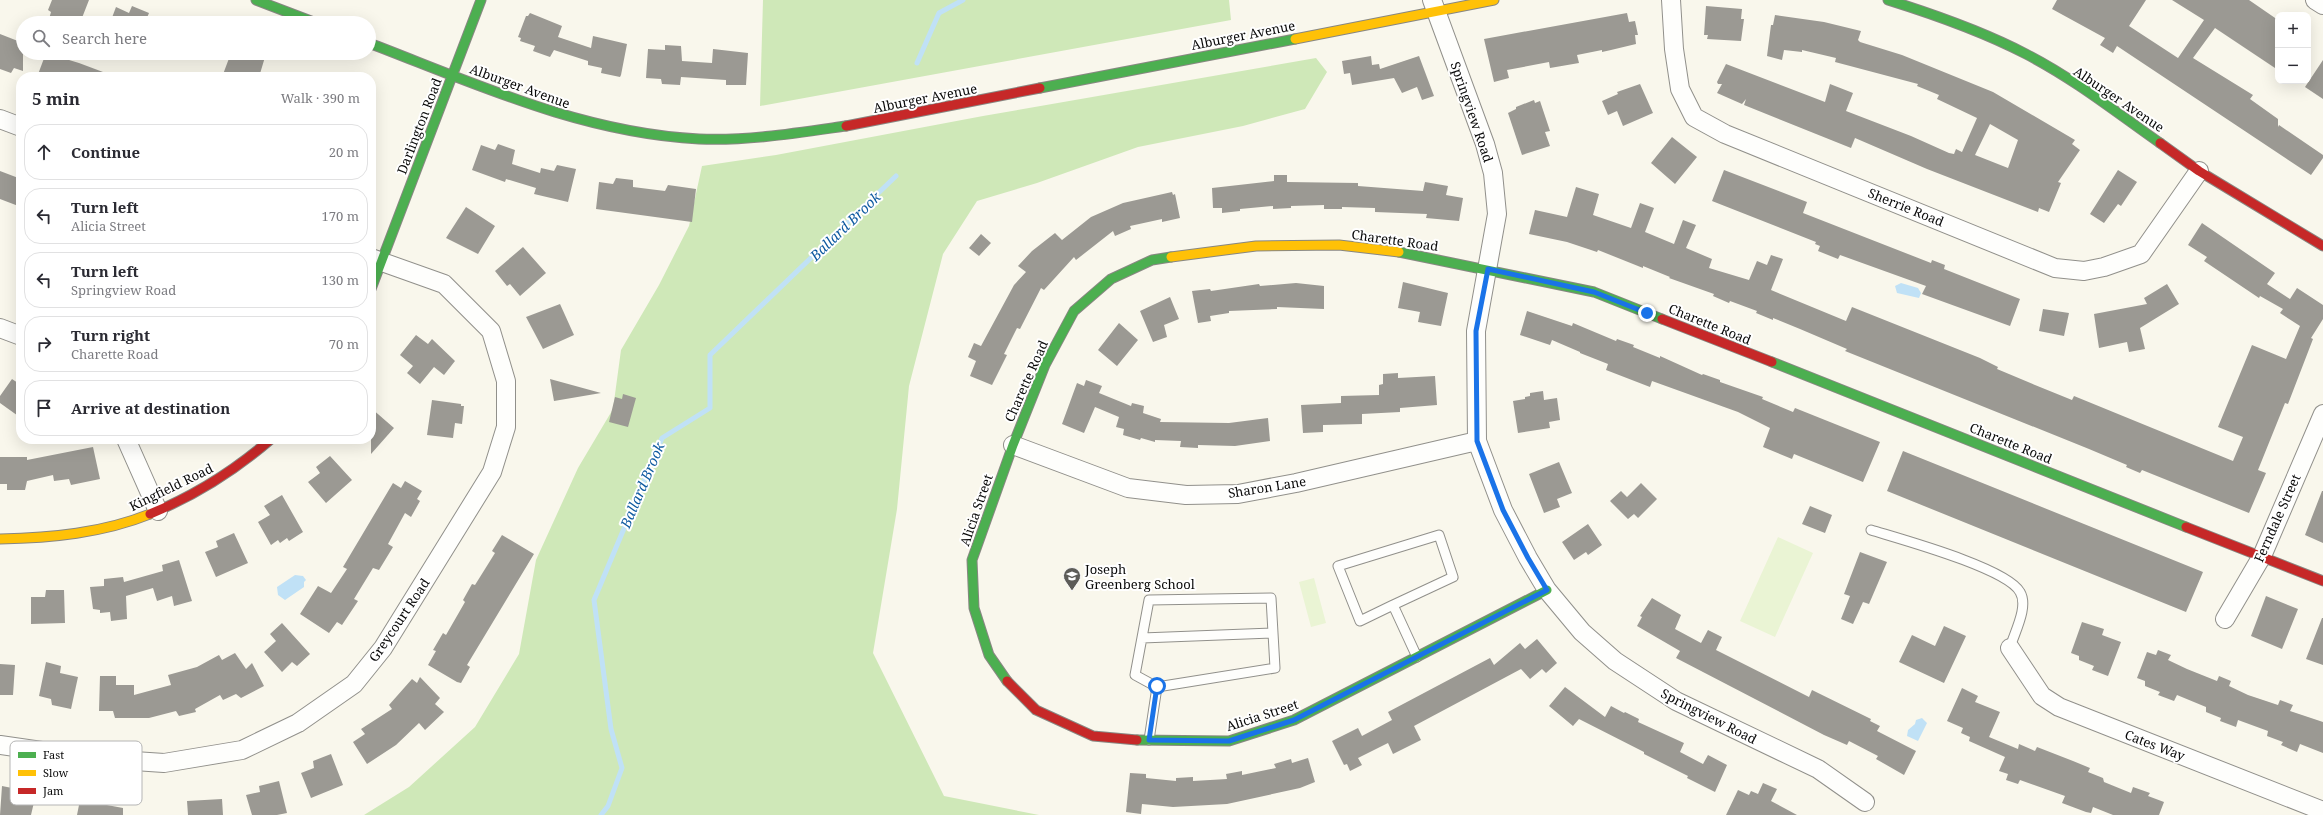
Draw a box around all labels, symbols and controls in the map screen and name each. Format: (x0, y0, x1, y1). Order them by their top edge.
map controls (2275, 12, 2311, 84)
button: + (2275, 12, 2311, 48)
search box (16, 16, 376, 60)
street label: Alburger Avenue (1190, 16, 1297, 54)
icon: search (30, 27, 52, 49)
text: Search here (62, 28, 147, 48)
button: − (2275, 48, 2311, 84)
street label: Springview Road (1446, 59, 1498, 165)
street label: Alburger Avenue (467, 60, 573, 113)
street label: Alburger Avenue (2070, 62, 2168, 136)
street label: Darlington Road (392, 75, 446, 177)
street label: Alburger Avenue (872, 79, 979, 117)
text: 5 min (32, 87, 80, 110)
text: Walk · 390 m (281, 89, 360, 107)
icon: ahead (33, 141, 55, 163)
text: Continue (71, 142, 140, 162)
text: 20 m (329, 143, 359, 161)
street label: Sherrie Road (1865, 184, 1947, 230)
water label: Ballard Brook (805, 187, 885, 265)
text: Turn left (71, 197, 139, 217)
icon: left (33, 205, 55, 227)
text: 170 m (322, 207, 359, 225)
text: Alicia Street (71, 217, 146, 235)
street label: Charette Road (1350, 225, 1440, 255)
text: Turn left (71, 261, 139, 281)
icon: left (33, 269, 55, 291)
text: 130 m (322, 271, 359, 289)
text: Springview Road (71, 281, 176, 299)
street label: Charette Road (1666, 299, 1754, 349)
route end (1638, 304, 1656, 322)
text: Turn right (71, 325, 150, 345)
icon: right (33, 333, 55, 355)
text: 70 m (329, 335, 359, 353)
street label: Charette Road (1000, 337, 1052, 425)
text: Charette Road (71, 345, 158, 363)
icon: arrive (33, 397, 55, 419)
text: Arrive at destination (71, 398, 230, 418)
street label: Charette Road (1967, 418, 2055, 468)
water label: Ballard Brook (615, 438, 669, 532)
street label: Kingfield Road (126, 459, 216, 515)
street label: Alicia Street (955, 471, 997, 548)
street label: Ferndale Street (2250, 471, 2305, 565)
street label: Sharon Lane (1227, 472, 1307, 502)
place label: Joseph Greenberg School (1084, 560, 1195, 593)
school or university icon: Joseph Greenberg School (1062, 566, 1082, 591)
street label: Greycourt Road (364, 575, 434, 665)
route start (1148, 677, 1166, 695)
street label: Springview Road (1658, 684, 1760, 748)
street label: Alicia Street (1224, 695, 1301, 735)
street label: Cates Way (2122, 725, 2188, 765)
legend (10, 741, 142, 805)
text: Fast (43, 747, 64, 762)
text: Slow (43, 765, 69, 780)
text: Jam (42, 783, 64, 798)

